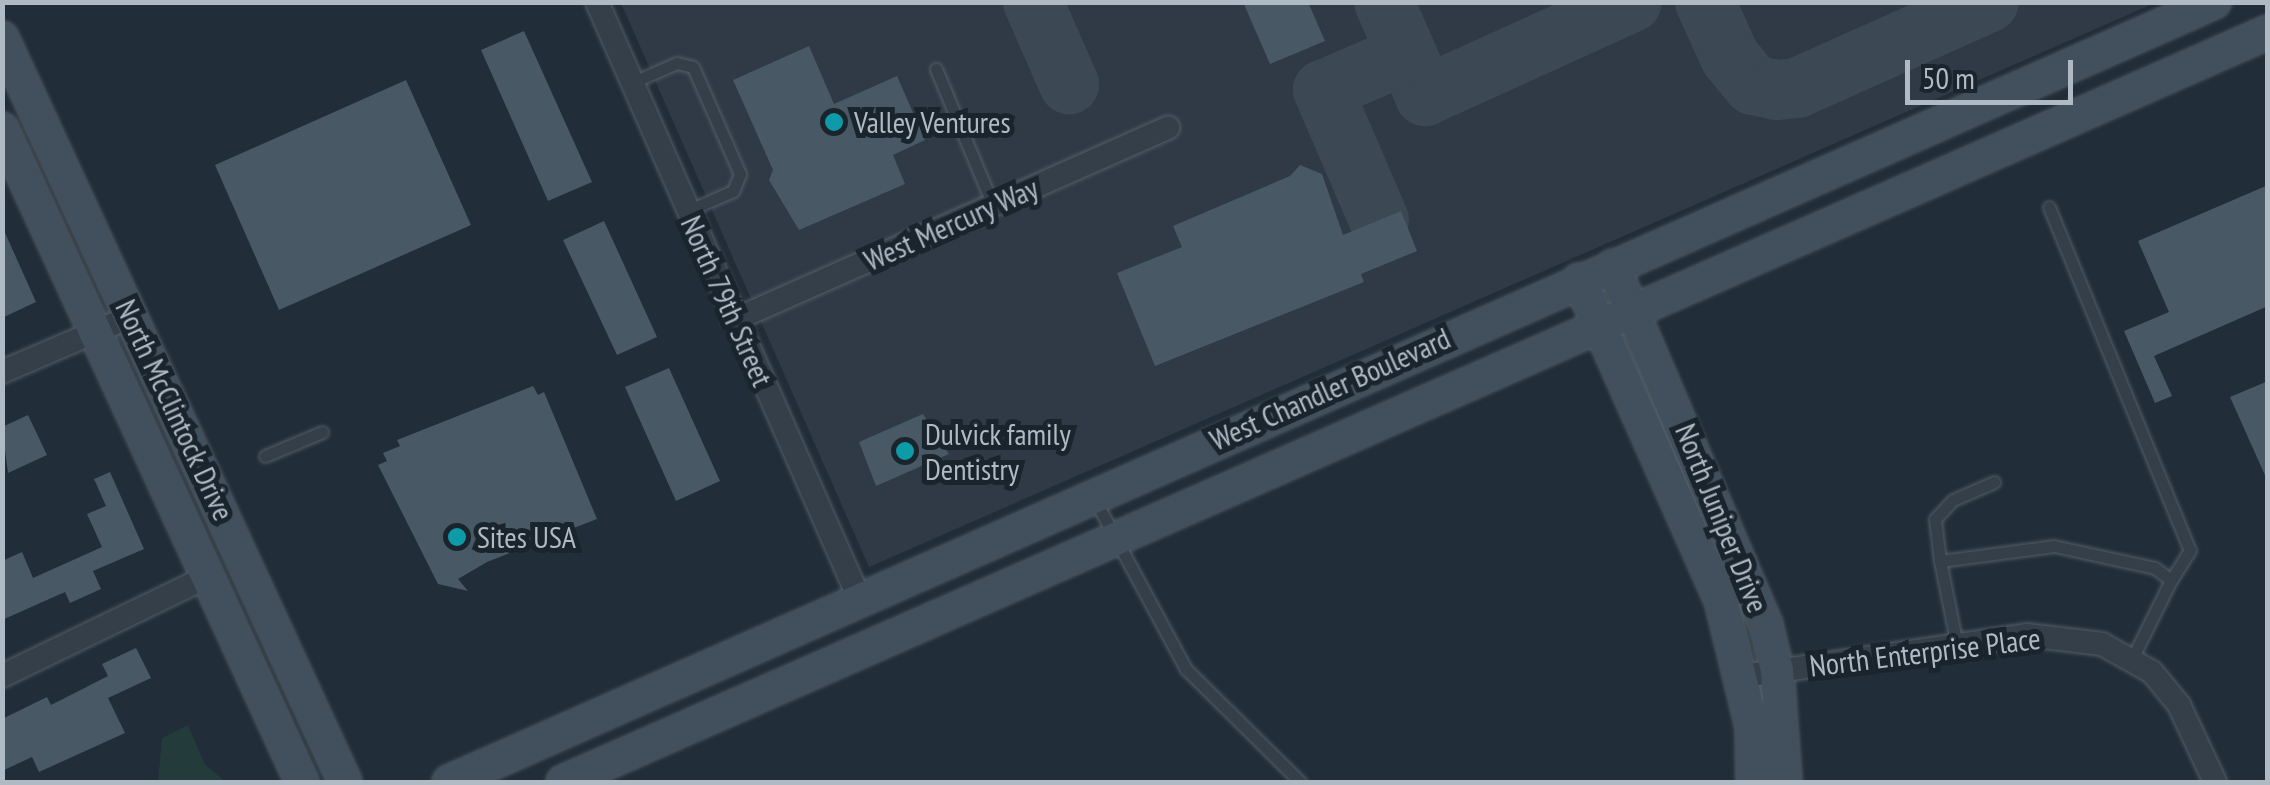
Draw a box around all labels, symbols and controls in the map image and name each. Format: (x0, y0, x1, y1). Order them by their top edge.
scale bar (1910, 40, 2078, 102)
text: 50 m (1922, 58, 1975, 97)
place label: Valley Ventures (854, 104, 1012, 140)
marker: Valley Ventures (823, 111, 845, 133)
street label: West Mercury Way (858, 169, 1044, 279)
street label: North 79th Street (673, 210, 781, 392)
street label: North McClintock Drive (108, 294, 242, 526)
street label: West Chandler Boulevard (1204, 320, 1456, 458)
place label: Dulvick family Dentistry (925, 416, 1072, 486)
street label: North Juniper Drive (1668, 418, 1776, 618)
marker: Dulvick family Dentistry (894, 440, 916, 462)
place label: Sites USA (477, 519, 576, 555)
marker: Sites USA (446, 526, 468, 548)
street label: North Enterprise Place (1808, 620, 2042, 684)

